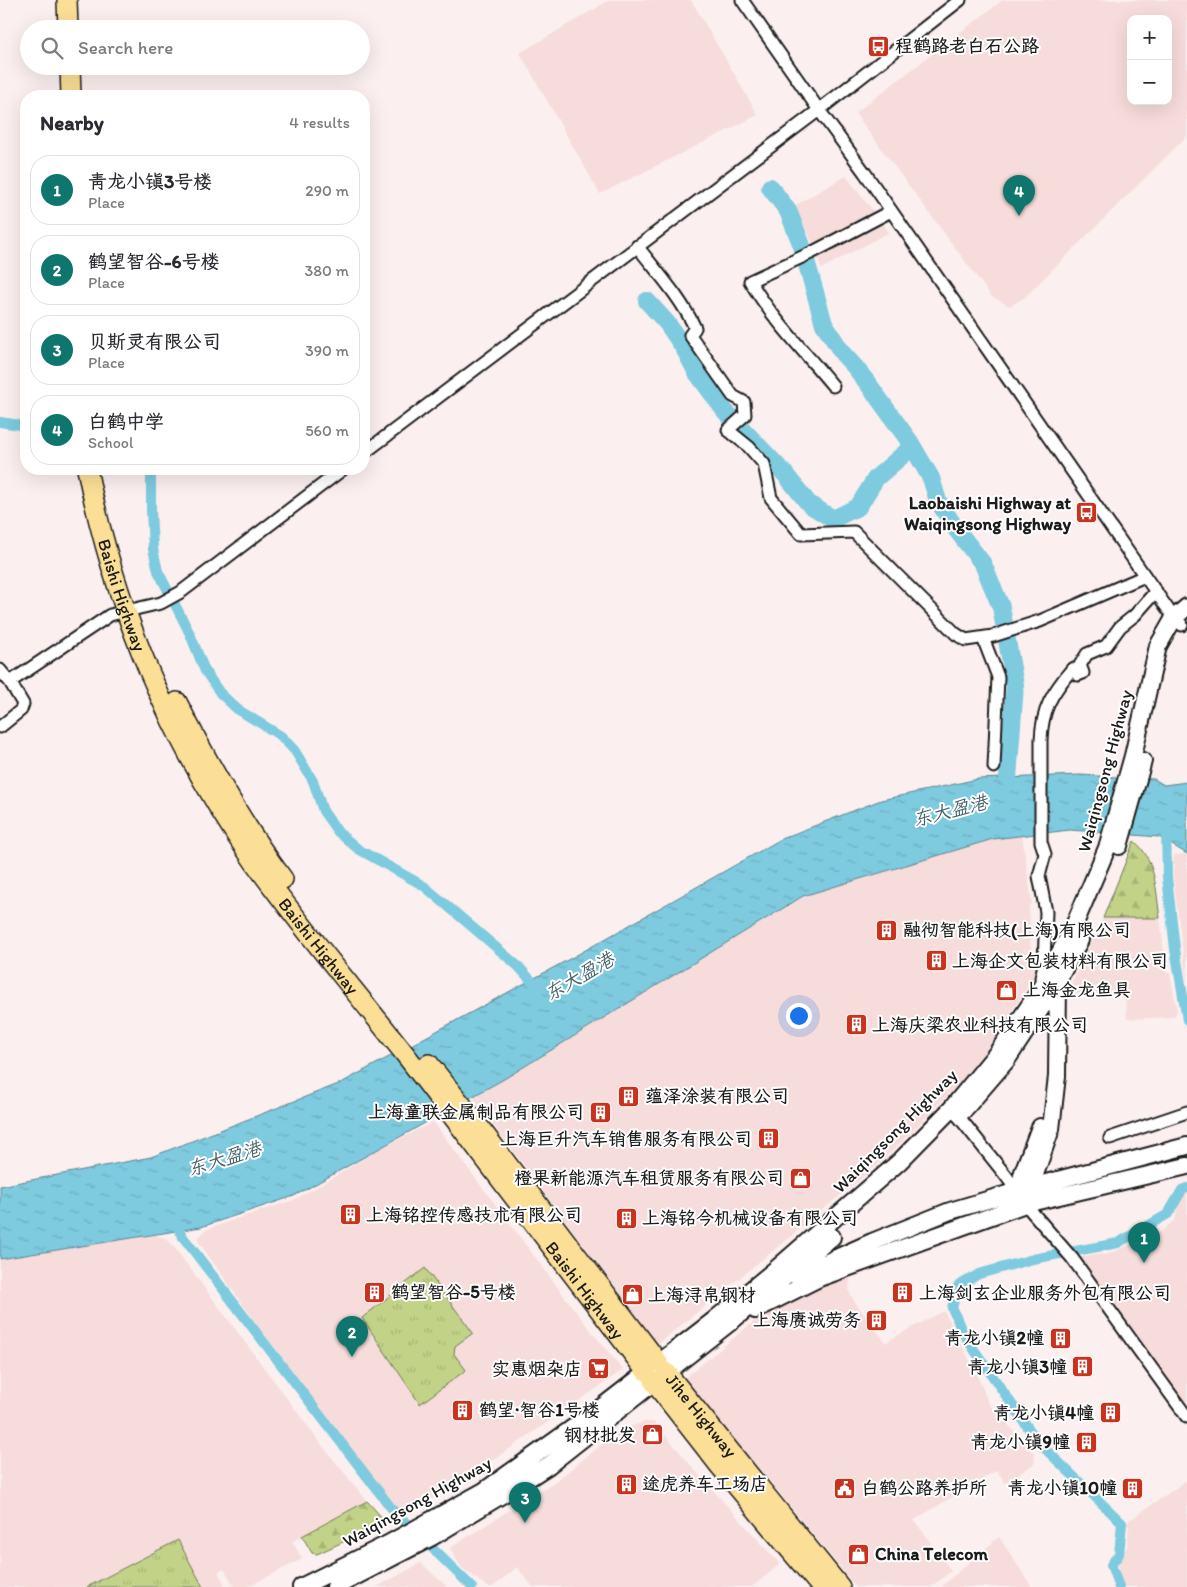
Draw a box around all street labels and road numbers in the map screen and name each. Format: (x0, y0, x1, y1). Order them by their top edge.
street label: Baishi Highway (93, 537, 151, 655)
street label: Waiqingsong Highway (1073, 687, 1137, 855)
street label: Baishi Highway (274, 893, 364, 999)
street label: Waiqingsong Highway (828, 1064, 962, 1198)
street label: Baishi Highway (541, 1237, 629, 1344)
street label: Jihe Highway (661, 1369, 742, 1462)
street label: Waiqingsong Highway (339, 1452, 496, 1552)

